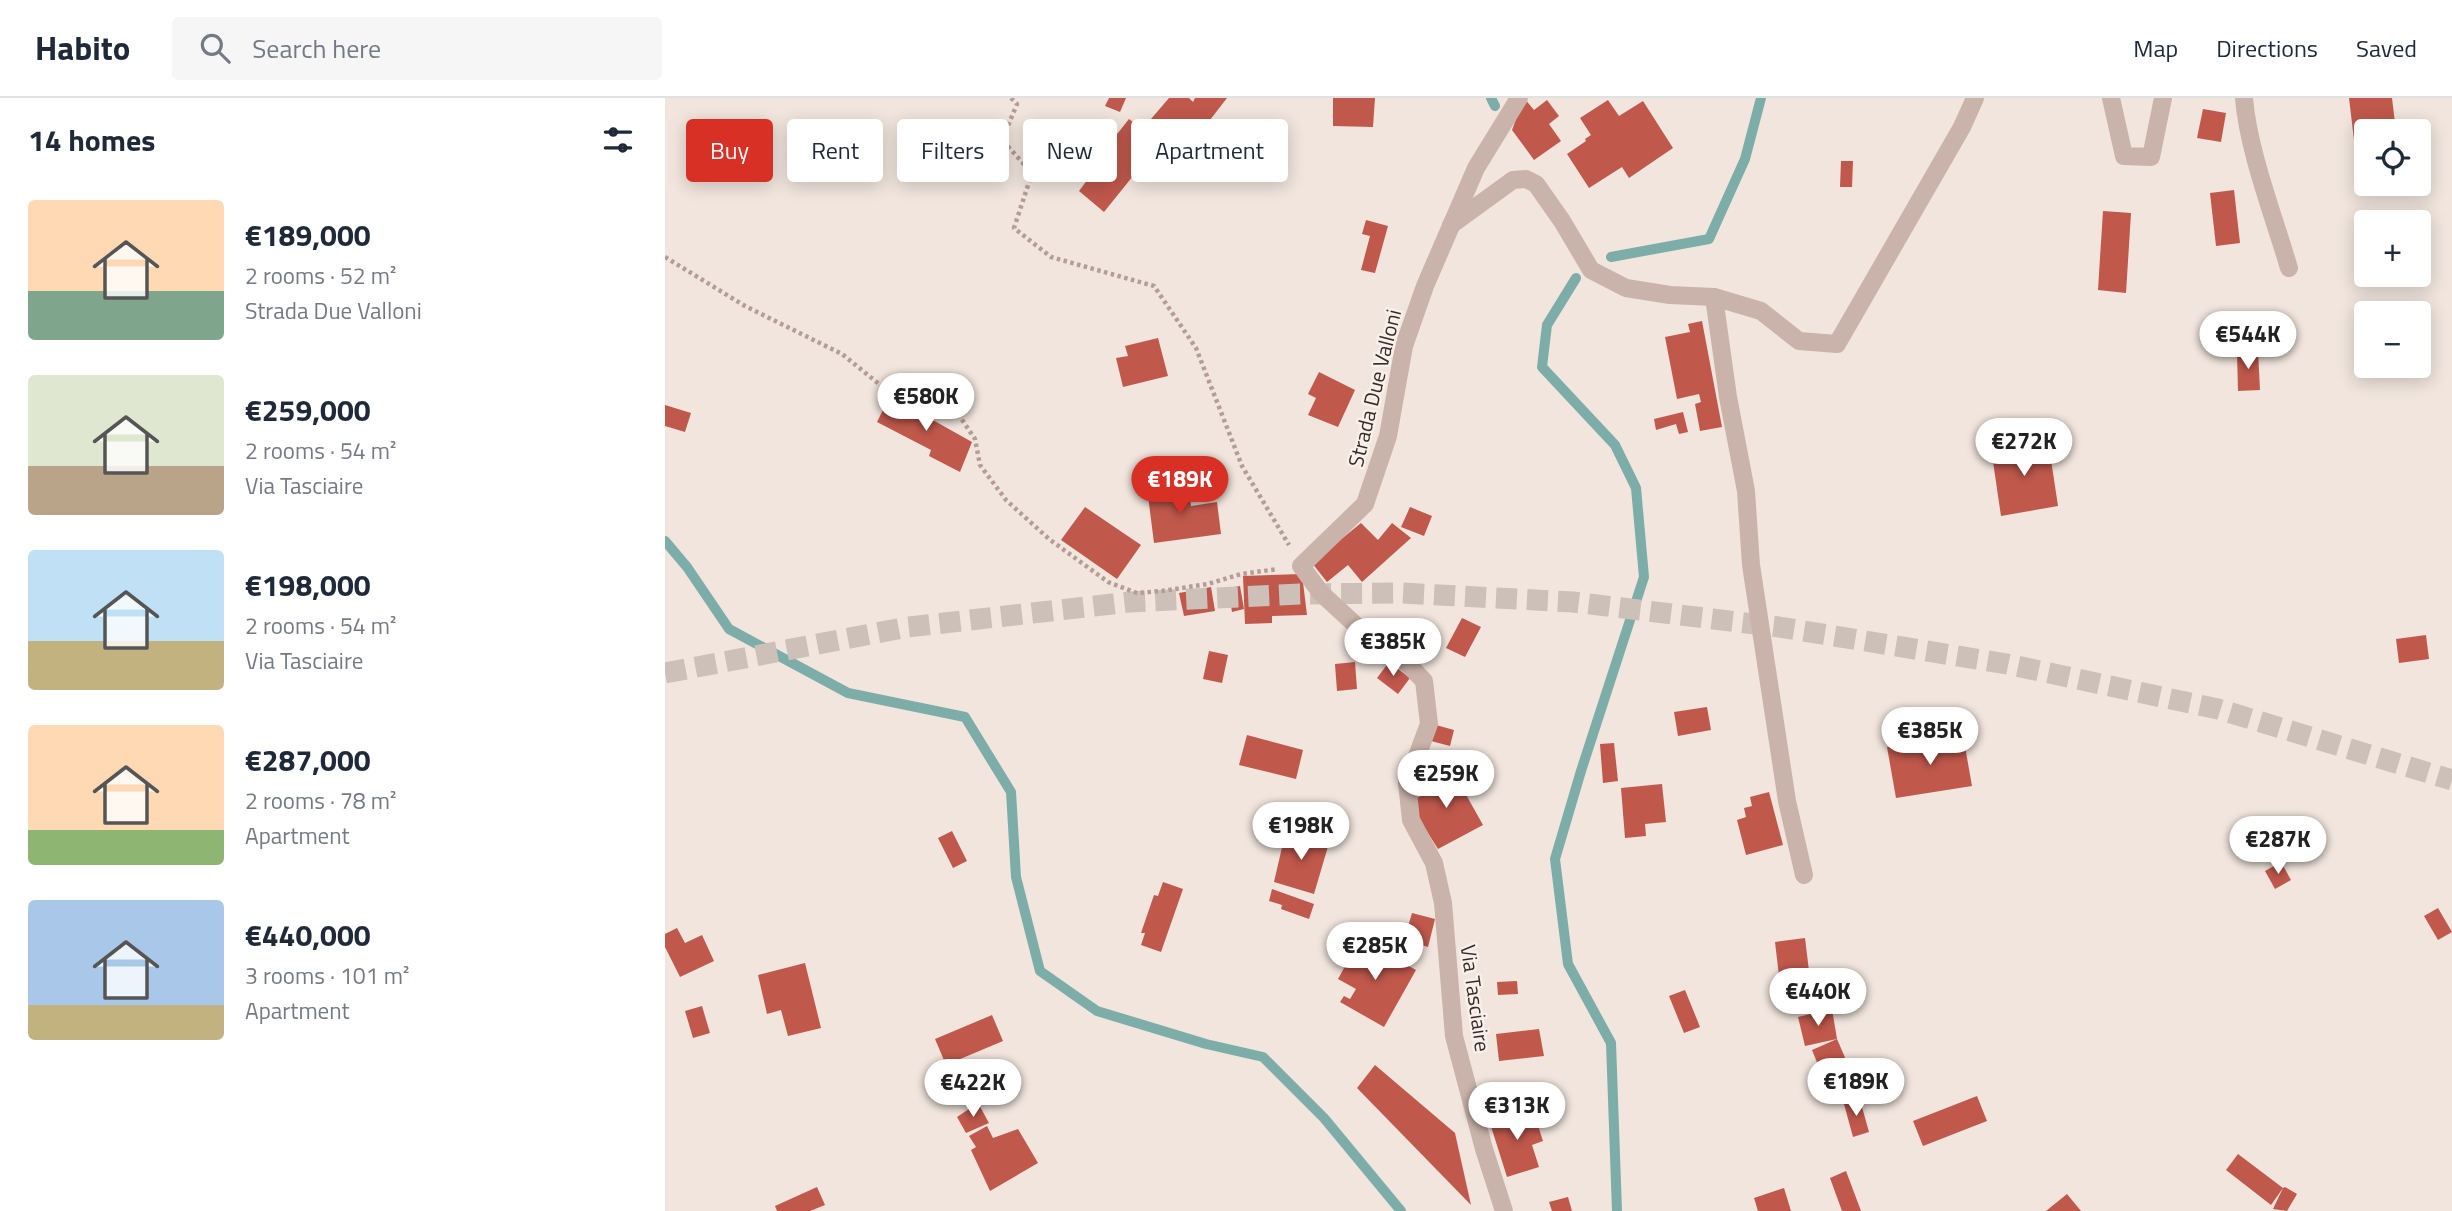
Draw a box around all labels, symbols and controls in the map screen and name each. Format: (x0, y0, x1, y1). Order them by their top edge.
search box (172, 17, 662, 80)
text: Habito (35, 23, 130, 73)
icon: search (196, 29, 234, 67)
text: Search here (252, 29, 381, 68)
text: Map (2133, 30, 2178, 66)
text: Directions (2216, 30, 2318, 66)
text: Saved (2356, 30, 2417, 66)
text: 14 homes (28, 117, 155, 163)
chip: Buy (686, 119, 773, 182)
chip: Rent (787, 119, 883, 182)
chip: Filters (897, 119, 1009, 182)
chip: New (1023, 119, 1117, 182)
chip: Apartment (1131, 119, 1288, 182)
map controls (2354, 119, 2431, 378)
button: locate (2354, 119, 2431, 196)
icon: filters (599, 121, 637, 159)
button: + (2354, 210, 2431, 287)
text: €189,000 (245, 212, 371, 258)
icon: home (84, 228, 168, 312)
text: 2 rooms · 52 m² (245, 258, 396, 293)
text: Strada Due Valloni (245, 293, 422, 328)
button: − (2354, 301, 2431, 378)
street label: Strada Due Valloni (1339, 306, 1409, 470)
pin: €544K (2199, 312, 2297, 371)
text: €544K (2215, 316, 2281, 351)
pin: €580K (877, 374, 975, 433)
text: €580K (893, 378, 959, 413)
text: €259,000 (245, 387, 371, 433)
icon: home (84, 403, 168, 487)
pin: €272K (1975, 418, 2073, 478)
text: €272K (1991, 423, 2057, 458)
text: 2 rooms · 54 m² (245, 433, 396, 468)
pin: €189K (1131, 456, 1229, 516)
text: €189K (1147, 461, 1213, 496)
text: Via Tasciaire (245, 468, 363, 503)
text: €198,000 (245, 562, 371, 608)
icon: home (84, 578, 168, 662)
text: 2 rooms · 54 m² (245, 608, 396, 643)
pin: €385K (1344, 618, 1442, 678)
text: €385K (1360, 623, 1426, 658)
text: Via Tasciaire (245, 643, 363, 678)
pin: €385K (1881, 708, 1979, 767)
text: €385K (1897, 712, 1963, 747)
text: €287,000 (245, 737, 371, 783)
pin: €259K (1397, 750, 1495, 810)
icon: home (84, 753, 168, 837)
text: €259K (1413, 755, 1479, 790)
text: 2 rooms · 78 m² (245, 783, 396, 818)
pin: €198K (1252, 802, 1350, 862)
text: €198K (1268, 807, 1334, 842)
pin: €287K (2229, 816, 2327, 876)
text: Apartment (245, 818, 350, 853)
text: €287K (2245, 821, 2311, 856)
text: €440,000 (245, 912, 371, 958)
pin: €285K (1326, 922, 1424, 982)
text: €285K (1342, 927, 1408, 962)
icon: home (84, 928, 168, 1012)
street label: Via Tasciaire (1453, 942, 1499, 1054)
text: 3 rooms · 101 m² (245, 958, 409, 993)
pin: €440K (1769, 968, 1867, 1028)
text: €440K (1785, 973, 1851, 1008)
text: Apartment (245, 993, 350, 1028)
pin: €189K (1807, 1058, 1905, 1118)
pin: €422K (924, 1060, 1022, 1119)
text: €189K (1823, 1063, 1889, 1098)
text: €422K (940, 1064, 1006, 1099)
pin: €313K (1468, 1082, 1566, 1142)
text: €313K (1484, 1087, 1550, 1122)

